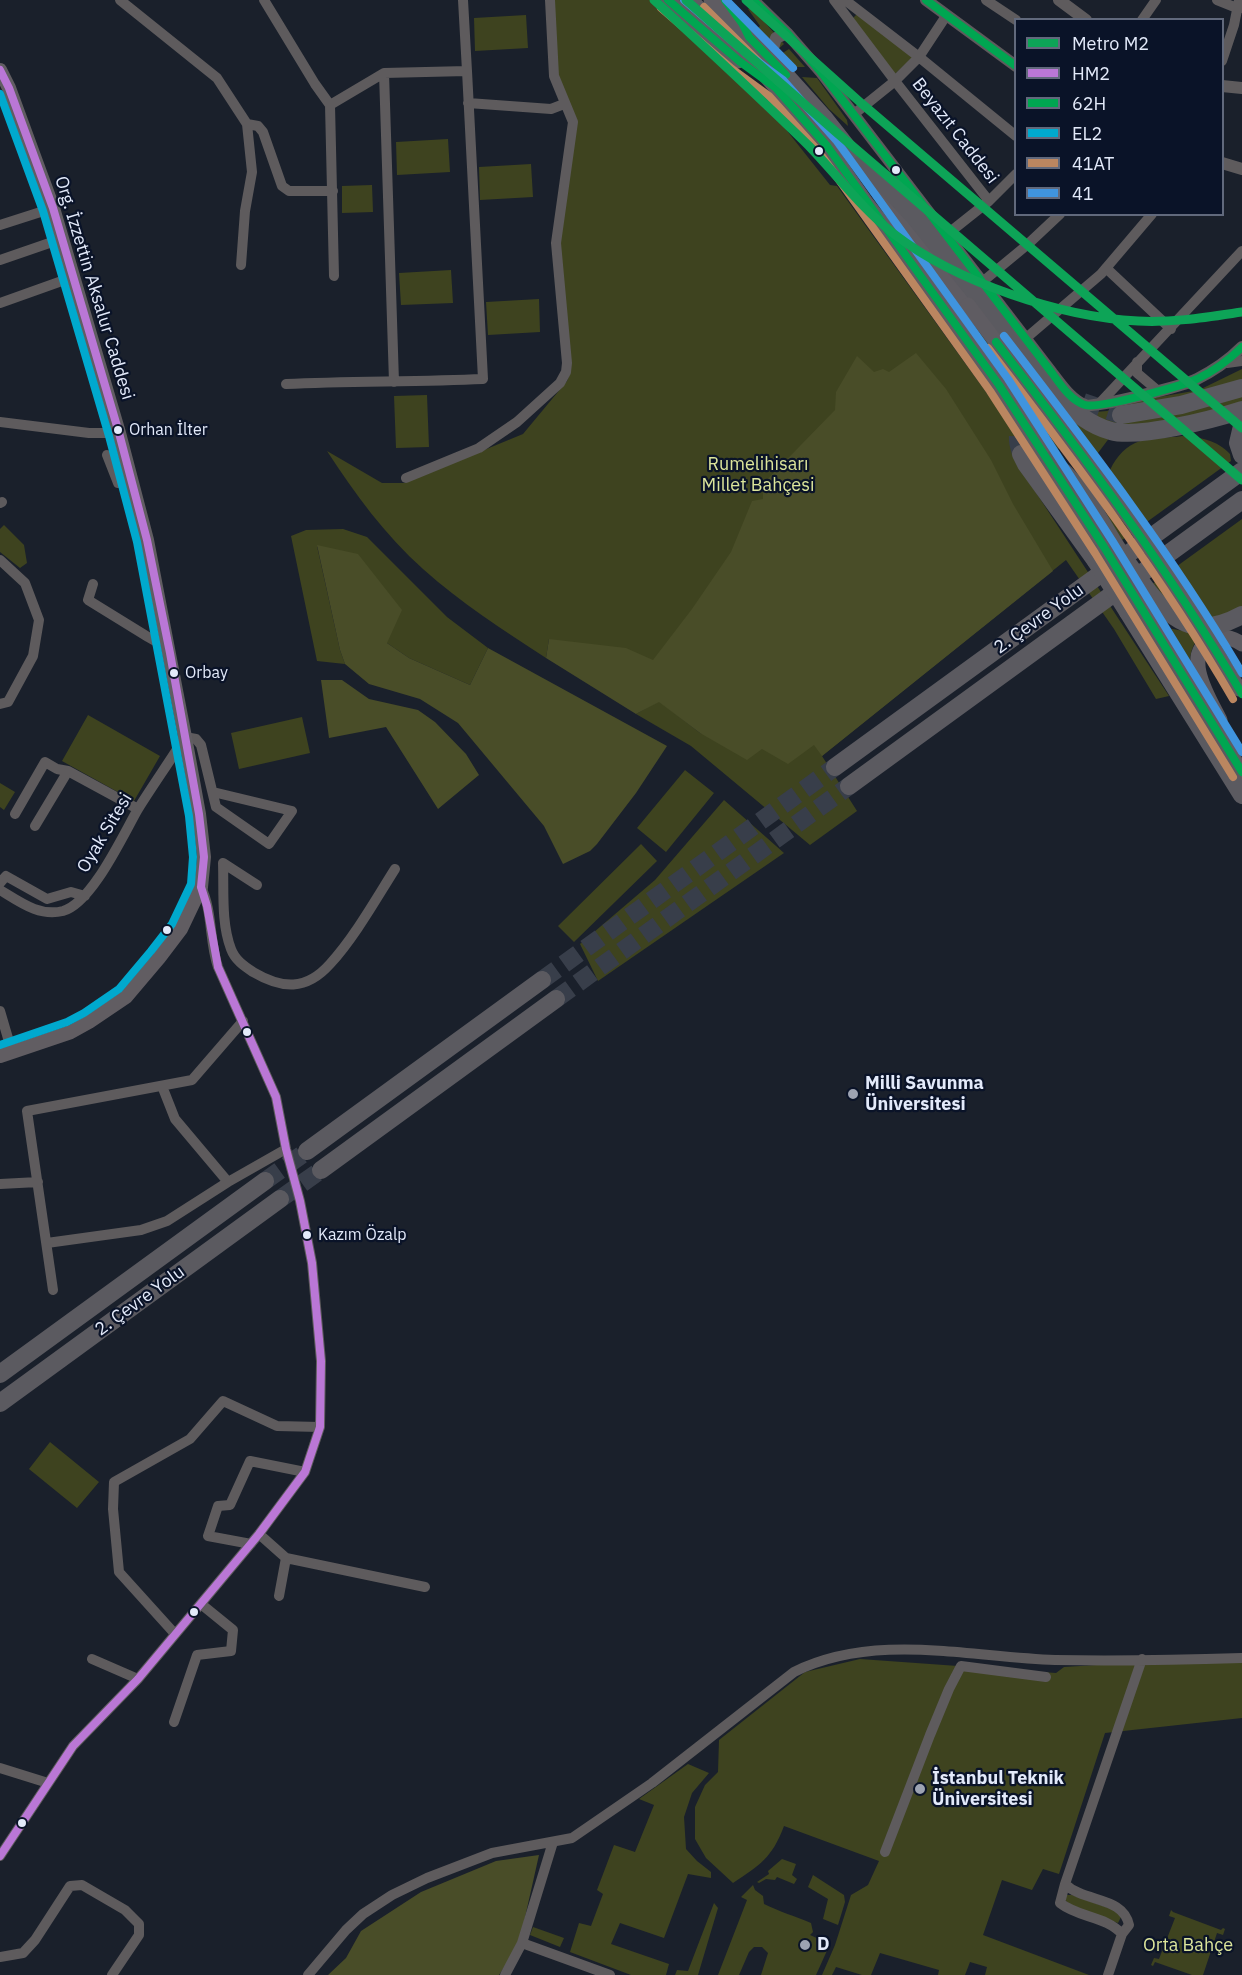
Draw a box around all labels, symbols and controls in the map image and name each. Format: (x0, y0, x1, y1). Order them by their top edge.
legend (1014, 18, 1224, 216)
text: Metro M2 (1072, 32, 1149, 55)
text: HM2 (1072, 62, 1110, 85)
street label: Beyazıt Caddesi (907, 74, 1003, 188)
text: 62H (1072, 92, 1106, 115)
text: EL2 (1072, 122, 1102, 145)
unlabelled marker (813, 145, 825, 157)
text: 41AT (1072, 152, 1114, 175)
unlabelled marker (890, 164, 902, 176)
street label: Org. İzzettin Aksalur Caddesi (50, 173, 138, 403)
text: 41 (1072, 182, 1094, 205)
place label: Orhan İlter (129, 420, 208, 440)
marker: Orhan İlter (112, 424, 124, 436)
park label: Rumelihisarı Millet Bahçesi (702, 454, 814, 496)
street label: 2. Çevre Yolu (990, 579, 1088, 659)
place label: Orbay (185, 663, 228, 683)
marker: Orbay (168, 667, 180, 679)
street label: Oyak Sitesi (73, 789, 137, 877)
unlabelled marker (161, 924, 173, 936)
unlabelled marker (241, 1026, 253, 1038)
place label: Milli Savunma Üniversitesi (865, 1073, 984, 1116)
marker: Milli Savunma Üniversitesi (846, 1087, 860, 1101)
place label: Kazım Özalp (318, 1225, 407, 1245)
marker: Kazım Özalp (301, 1229, 313, 1241)
street label: 2. Çevre Yolu (91, 1261, 189, 1341)
unlabelled marker (188, 1606, 200, 1618)
place label: İstanbul Teknik Üniversitesi (932, 1768, 1064, 1810)
marker: İstanbul Teknik Üniversitesi (913, 1782, 927, 1796)
unlabelled marker (16, 1817, 28, 1829)
place label: D (817, 1934, 830, 1956)
park label: Orta Bahçe (1143, 1935, 1233, 1957)
marker: D (798, 1938, 812, 1952)

